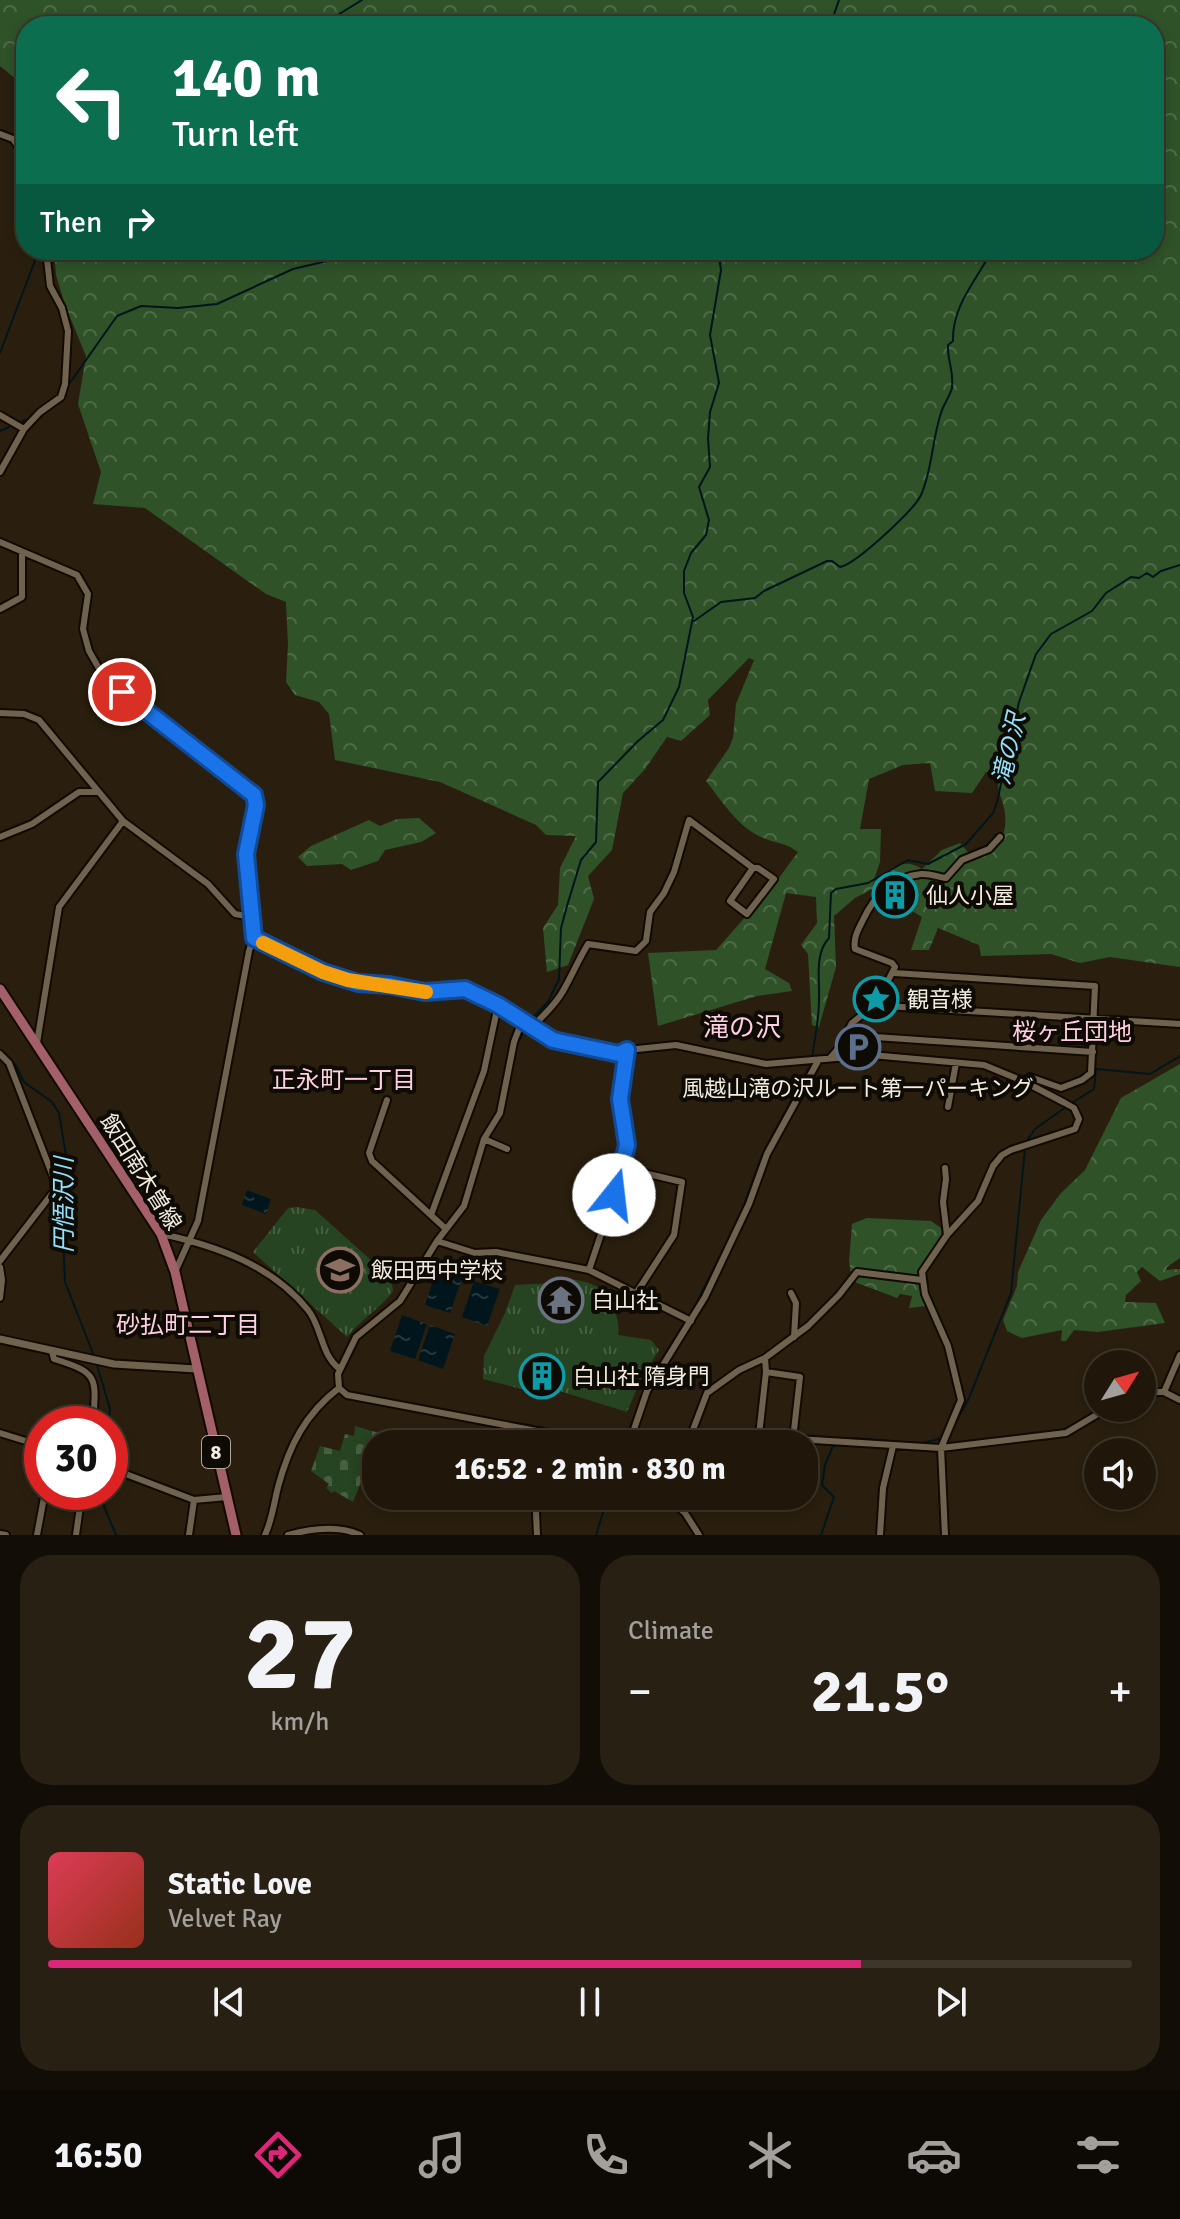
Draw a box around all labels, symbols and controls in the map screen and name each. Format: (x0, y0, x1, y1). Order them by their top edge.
text: 140 m (172, 43, 320, 112)
icon: left (40, 48, 144, 152)
text: Turn left (172, 112, 299, 157)
icon: right (118, 200, 162, 244)
text: Then (40, 204, 102, 241)
pin (88, 658, 156, 726)
icon: arrive (100, 670, 144, 714)
water label: 滝の沢 (986, 708, 1032, 787)
building icon: 仙人小屋 (871, 871, 919, 919)
place label: 仙人小屋 (926, 882, 1014, 909)
place icon: 観音様 (852, 975, 900, 1023)
place label: 観音様 (907, 986, 973, 1013)
district label: 滝の沢 (703, 1012, 781, 1044)
district label: 桜ヶ丘団地 (1012, 1017, 1132, 1047)
parking icon: 風越山滝の沢ルート第一パーキング (834, 1023, 882, 1071)
district label: 正永町一丁目 (272, 1065, 416, 1095)
place label: 風越山滝の沢ルート第一パーキング (682, 1075, 1034, 1102)
street label: 飯田南木曽線 (95, 1109, 187, 1235)
position arrow (572, 1153, 656, 1237)
water label: 円悟沢川 (49, 1154, 79, 1253)
school or university icon: 飯田西中学校 (316, 1246, 364, 1294)
place label: 飯田西中学校 (371, 1257, 503, 1284)
temple icon: 白山社 (537, 1276, 585, 1324)
place label: 白山社 (592, 1287, 658, 1314)
district label: 砂払町二丁目 (116, 1310, 260, 1340)
north arrow (1084, 1350, 1156, 1422)
map controls (1084, 1350, 1156, 1510)
building icon: 白山社 隋身門 (518, 1352, 566, 1400)
place label: 白山社 隋身門 (573, 1363, 710, 1390)
speed limit sign: 30 (24, 1406, 128, 1510)
road number: 8 (202, 1436, 230, 1468)
button: sound (1084, 1438, 1156, 1510)
text: 16:52 · 2 min · 830 m (454, 1451, 726, 1488)
text: 27 (244, 1590, 356, 1718)
text: Climate (628, 1615, 714, 1647)
text: 21.5° (811, 1655, 949, 1729)
text: − (628, 1665, 652, 1719)
text: + (1108, 1665, 1132, 1719)
text: km/h (271, 1706, 329, 1738)
text: Static Love (168, 1866, 312, 1903)
text: Velvet Ray (168, 1903, 282, 1935)
icon: previous (207, 1980, 251, 2024)
icon: pause (568, 1980, 612, 2024)
icon: next (929, 1980, 973, 2024)
icon: directions (250, 2127, 306, 2183)
icon: music (414, 2127, 470, 2183)
icon: phone (578, 2127, 634, 2183)
icon: climate (742, 2127, 798, 2183)
icon: car (906, 2127, 962, 2183)
icon: filters (1070, 2127, 1126, 2183)
text: 16:50 (54, 2133, 142, 2178)

